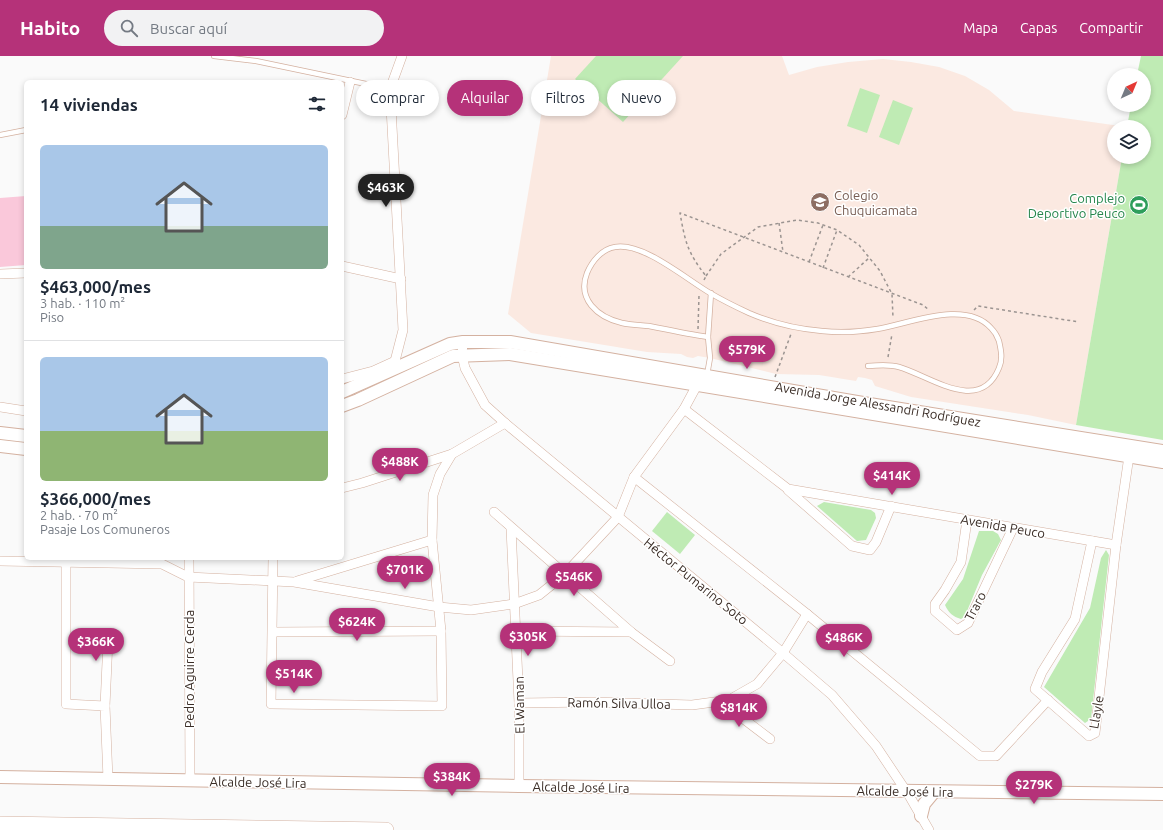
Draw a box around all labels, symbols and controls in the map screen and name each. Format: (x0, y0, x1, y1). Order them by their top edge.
search box (104, 10, 384, 46)
text: Habito (20, 17, 80, 39)
icon: search (118, 17, 140, 39)
text: Buscar aquí (150, 20, 227, 37)
text: Mapa (963, 20, 998, 36)
text: Capas (1020, 20, 1057, 36)
text: Compartir (1079, 20, 1143, 36)
north arrow (1107, 68, 1151, 112)
map controls (1107, 68, 1151, 164)
chip: Comprar (356, 80, 439, 116)
chip: Alquilar (447, 80, 523, 116)
chip: Filtros (531, 80, 599, 116)
chip: Nuevo (607, 80, 676, 116)
icon: filters (306, 93, 328, 115)
text: 14 viviendas (40, 95, 138, 114)
button: layers (1107, 120, 1151, 164)
icon: home (148, 171, 220, 243)
pin: $463K (358, 174, 414, 208)
text: $463K (367, 180, 405, 194)
place label: Colegio Chuquicamata (834, 188, 917, 217)
school or university icon: Colegio Chuquicamata (809, 191, 831, 213)
place label: Complejo Deportivo Peuco (1028, 191, 1125, 220)
sports icon: Complejo Deportivo Peuco (1128, 194, 1150, 216)
text: $463,000/mes (40, 277, 151, 296)
text: 3 hab. · 110 m² (40, 296, 125, 310)
text: Piso (40, 310, 64, 324)
pin: $579K (719, 336, 775, 370)
text: $579K (728, 342, 766, 356)
street label: Avenida Jorge Alessandri Rodríguez (774, 379, 982, 429)
icon: home (148, 383, 220, 455)
pin: $488K (372, 448, 428, 482)
text: $488K (381, 454, 419, 468)
pin: $414K (864, 462, 920, 496)
text: $414K (873, 468, 911, 482)
text: $366,000/mes (40, 489, 151, 508)
text: 2 hab. · 70 m² (40, 508, 118, 522)
street label: Avenida Peuco (960, 512, 1046, 540)
text: Pasaje Los Comuneros (40, 522, 170, 536)
street label: Héctor Pumarino Soto (641, 535, 751, 627)
pin: $701K (377, 556, 433, 590)
text: $701K (386, 562, 424, 576)
pin: $546K (546, 563, 602, 597)
text: $546K (555, 569, 593, 583)
street label: Traro (962, 589, 988, 623)
pin: $624K (329, 608, 385, 642)
street label: Pedro Aguirre Cerda (182, 610, 196, 728)
text: $624K (338, 614, 376, 628)
pin: $305K (500, 623, 556, 657)
pin: $486K (816, 624, 872, 658)
pin: $366K (68, 628, 124, 662)
text: $305K (509, 629, 547, 643)
text: $486K (825, 630, 863, 644)
text: $366K (77, 634, 115, 648)
pin: $514K (266, 660, 322, 694)
text: $514K (275, 666, 313, 680)
street label: El Waman (511, 676, 527, 734)
pin: $814K (711, 694, 767, 728)
street label: Llayle (1086, 694, 1106, 730)
street label: Ramón Silva Ulloa (567, 695, 671, 711)
text: $814K (720, 700, 758, 714)
pin: $384K (424, 763, 480, 797)
text: $384K (433, 769, 471, 783)
pin: $279K (1006, 771, 1062, 805)
street label: Alcalde José Lira (209, 774, 307, 790)
text: $279K (1015, 777, 1053, 791)
street label: Alcalde José Lira (532, 779, 630, 795)
street label: Alcalde José Lira (856, 783, 954, 799)

